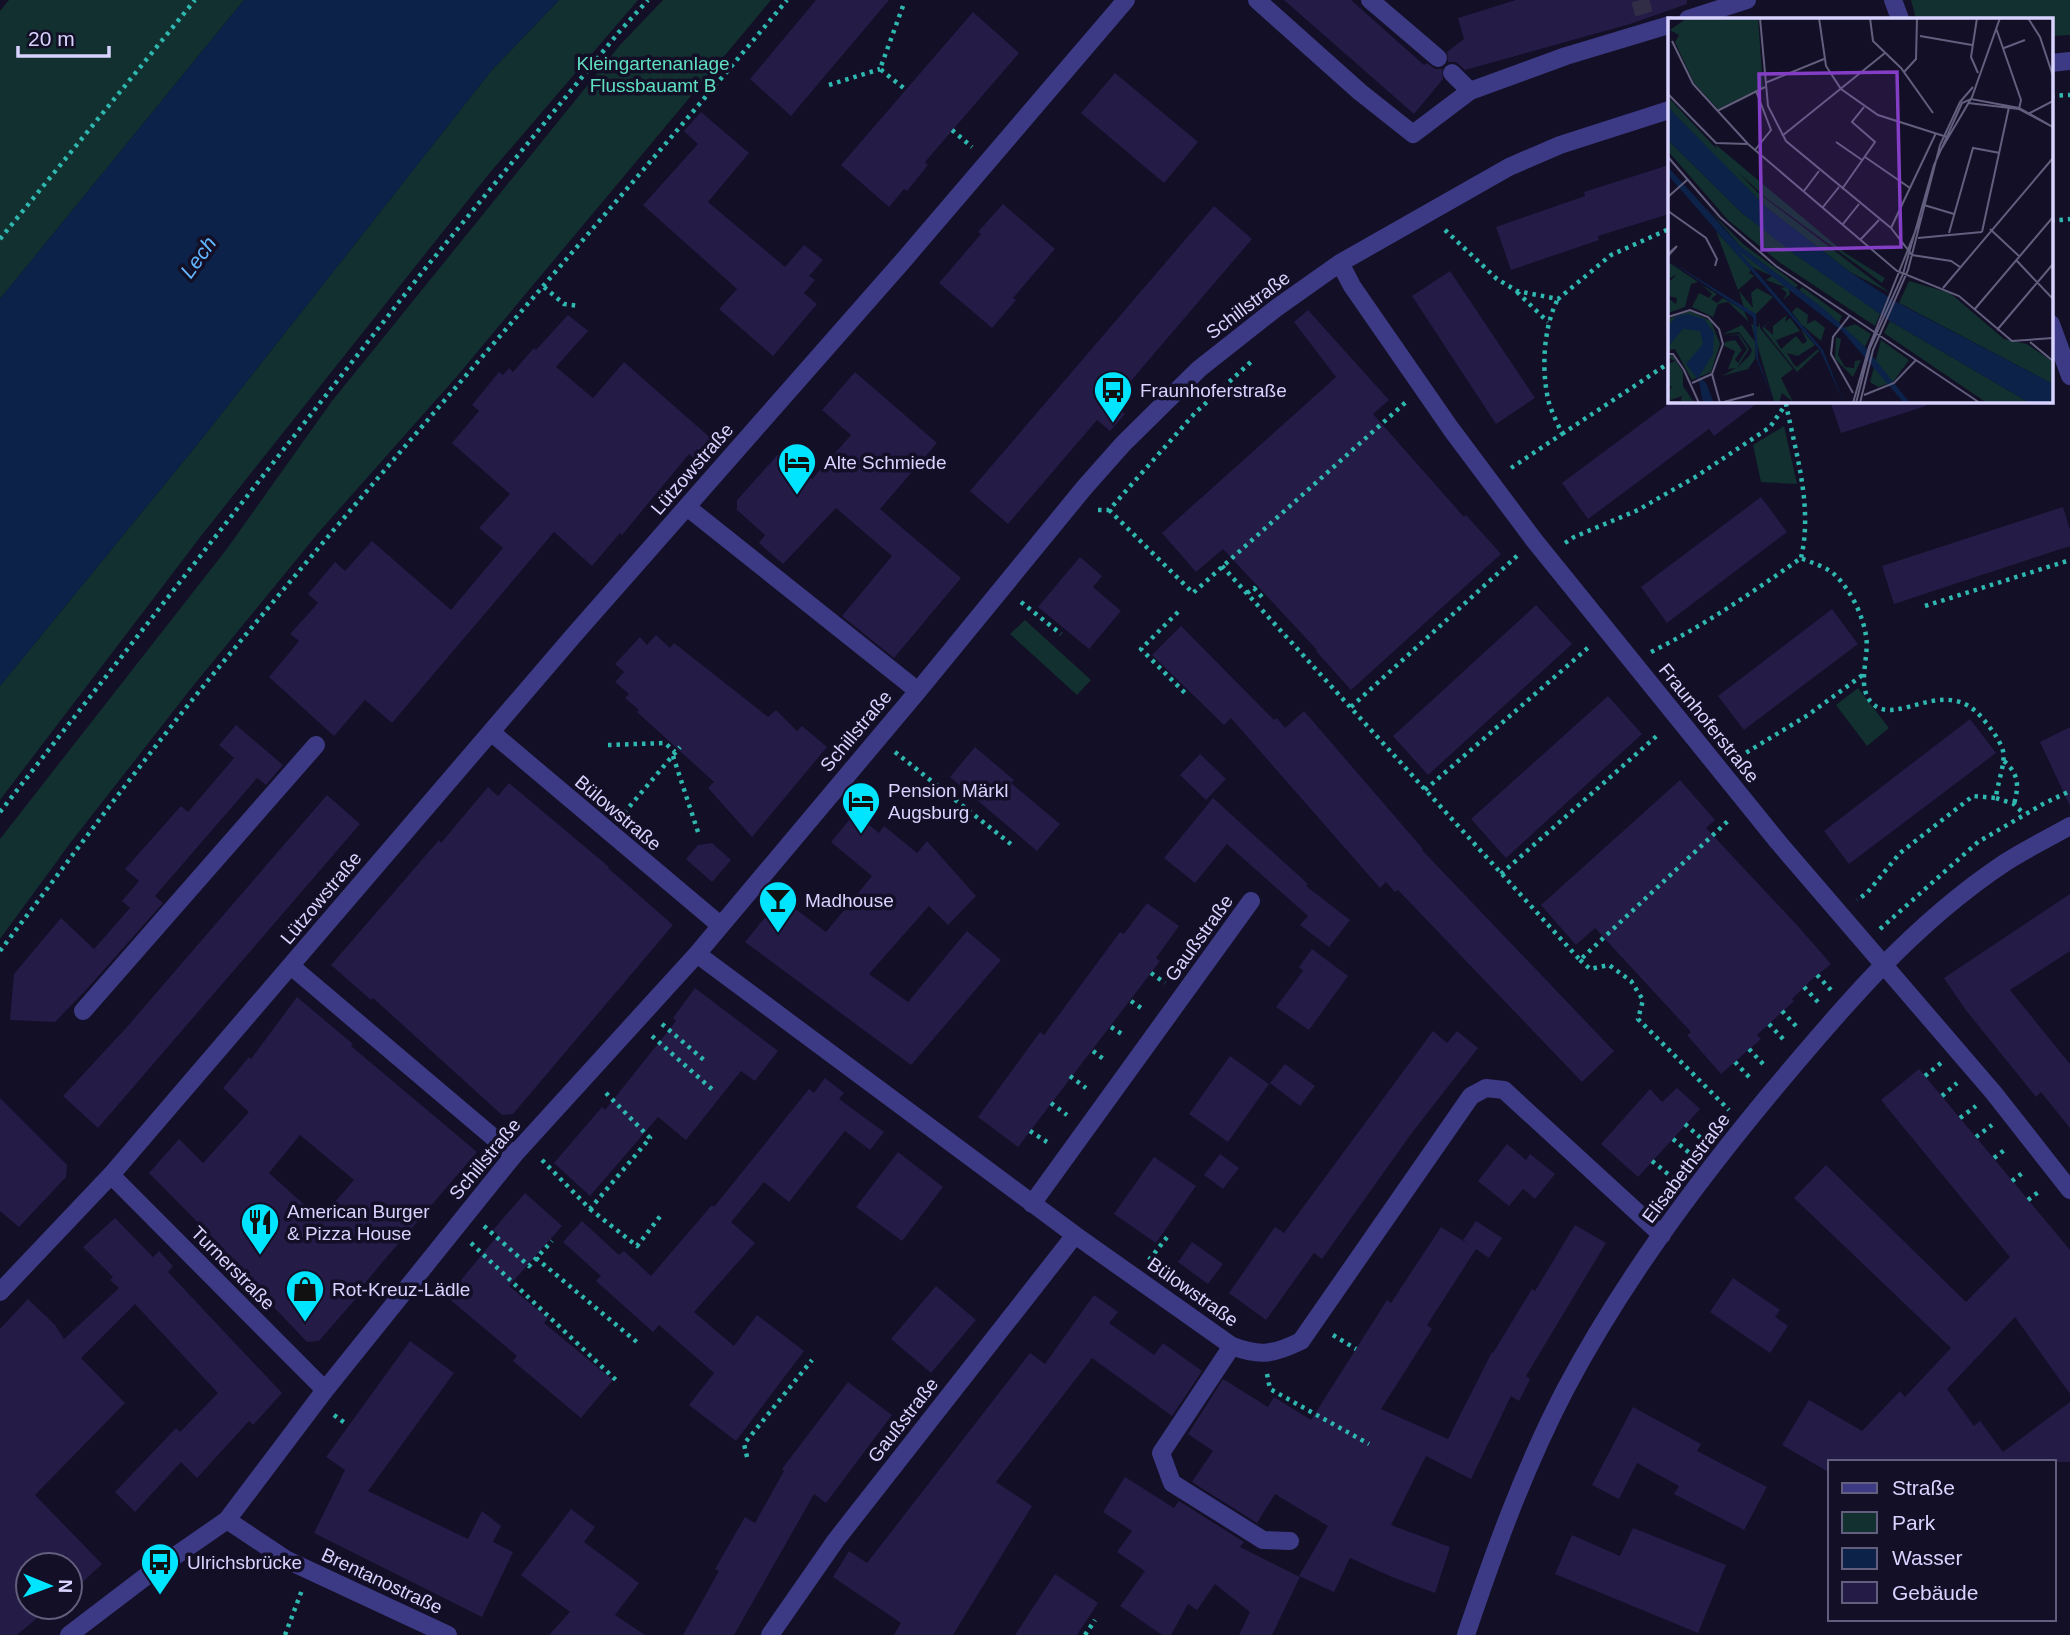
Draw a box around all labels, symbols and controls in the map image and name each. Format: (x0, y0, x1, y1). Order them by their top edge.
scale bar (18, 14, 108, 58)
inset map (1668, 18, 2052, 402)
text: 20 m (28, 27, 75, 50)
park label: Kleingartenanlage Flussbauamt B (576, 53, 730, 96)
water label: Lech (175, 232, 221, 282)
street label: Schillstraße (1202, 267, 1294, 343)
bus stop icon: Fraunhoferstraße (1092, 369, 1134, 424)
place label: Fraunhoferstraße (1140, 380, 1287, 401)
street label: Lützowstraße (647, 419, 737, 519)
hotel icon: Alte Schmiede (776, 441, 818, 496)
place label: Alte Schmiede (824, 452, 947, 473)
street label: Fraunhoferstraße (1655, 659, 1763, 787)
street label: Schillstraße (816, 686, 896, 776)
street label: Bülowstraße (571, 771, 665, 855)
hotel icon: Pension Märkl Augsburg (840, 780, 882, 835)
place label: Pension Märkl Augsburg (888, 780, 1008, 823)
street label: Lützowstraße (276, 848, 366, 948)
bar icon: Madhouse (757, 879, 799, 934)
place label: Madhouse (805, 890, 894, 911)
street label: Gaußstraße (1161, 891, 1237, 985)
street label: Elisabethstraße (1638, 1109, 1734, 1227)
street label: Schillstraße (445, 1114, 525, 1204)
restaurant icon: American Burger & Pizza House (239, 1201, 281, 1256)
place label: American Burger & Pizza House (287, 1201, 430, 1244)
street label: Turnerstraße (187, 1222, 279, 1314)
street label: Bülowstraße (1144, 1253, 1242, 1331)
shop icon: Rot-Kreuz-Lädle (284, 1268, 326, 1323)
place label: Rot-Kreuz-Lädle (332, 1279, 470, 1300)
street label: Gaußstraße (864, 1374, 942, 1466)
legend (1828, 1460, 2056, 1621)
text: Straße (1892, 1476, 1955, 1499)
text: Park (1892, 1511, 1936, 1534)
bus stop icon: Ulrichsbrücke (139, 1541, 181, 1596)
street label: Brentanostraße (318, 1544, 446, 1618)
text: Wasser (1892, 1546, 1962, 1569)
north arrow (14, 1551, 84, 1621)
place label: Ulrichsbrücke (187, 1552, 302, 1573)
text: N (55, 1579, 76, 1593)
text: Gebäude (1892, 1581, 1978, 1604)

